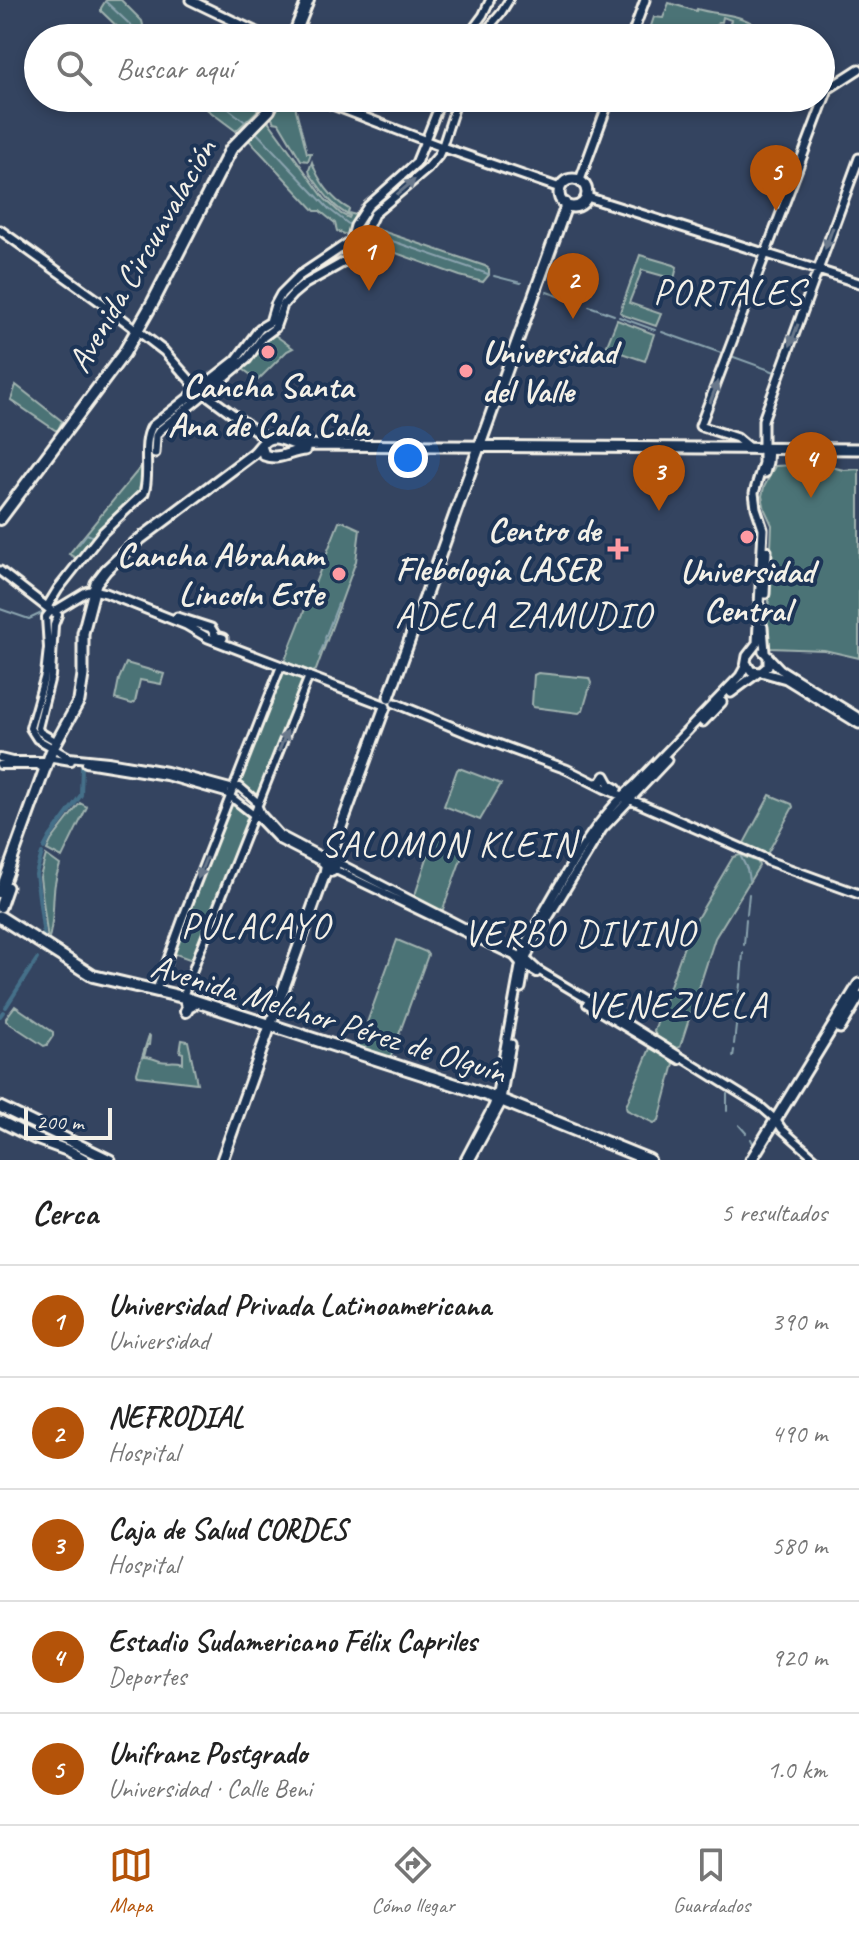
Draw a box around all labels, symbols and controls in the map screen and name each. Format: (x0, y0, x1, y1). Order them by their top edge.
search box (24, 24, 835, 112)
icon: search (52, 46, 96, 90)
text: Buscar aquí (116, 49, 234, 87)
street label: Avenida Circunvalación (57, 129, 227, 380)
pin: 5 (750, 145, 802, 211)
one-way arrow (396, 179, 416, 196)
pin: 1 (343, 225, 395, 291)
one-way arrow (823, 226, 835, 250)
pin: 2 (547, 253, 599, 319)
district label: PORTALES (653, 269, 809, 315)
one-way arrow (787, 323, 800, 347)
place label: Universidad del Valle (482, 330, 622, 412)
marker: Cancha Santa Ana de Cala Cala (259, 343, 277, 361)
marker: Universidad del Valle (457, 362, 475, 380)
place label: Cancha Santa Ana de Cala Cala (168, 364, 371, 446)
one-way arrow (708, 380, 721, 404)
pin: 4 (785, 432, 837, 498)
your location (388, 438, 428, 478)
pin: 3 (633, 445, 685, 511)
place label: Centro de Flebología LASER (396, 508, 603, 590)
marker: Universidad Central (738, 528, 756, 546)
place label: Cancha Abraham Lincoln Este (117, 533, 327, 615)
marker: Centro de Flebología LASER (607, 538, 629, 560)
place label: Universidad Central (680, 549, 820, 631)
marker: Cancha Abraham Lincoln Este (330, 565, 348, 583)
district label: ADELA ZAMUDIO (395, 592, 655, 638)
one-way arrow (277, 729, 290, 753)
district label: SALOMON KLEIN (321, 821, 580, 867)
one-way arrow (195, 856, 208, 880)
district label: PULACAYO (181, 903, 333, 949)
district label: VERBO DIVINO (464, 910, 698, 956)
street label: Avenida Melchor Pérez de Olguín (146, 944, 513, 1093)
district label: VENEZUELA (586, 982, 768, 1028)
scale bar (24, 1104, 112, 1140)
text: 200 m (36, 1108, 83, 1136)
text: Cerca (32, 1191, 98, 1234)
text: 5 resultados (721, 1196, 827, 1229)
text: Universidad Privada Latinoamericana (108, 1286, 491, 1324)
text: 1 (52, 1305, 64, 1338)
text: 390 m (771, 1305, 827, 1338)
text: Universidad (108, 1324, 209, 1357)
text: NEFRODIAL (108, 1398, 243, 1436)
text: 2 (52, 1417, 64, 1450)
text: 490 m (771, 1417, 827, 1450)
text: Hospital (108, 1436, 179, 1469)
text: Caja de Salud CORDES (108, 1510, 347, 1548)
text: 3 (52, 1529, 64, 1562)
text: 580 m (771, 1529, 827, 1562)
text: Hospital (108, 1548, 179, 1581)
text: Estadio Sudamericano Félix Capriles (108, 1622, 477, 1660)
text: 4 (52, 1641, 64, 1674)
text: 920 m (771, 1641, 827, 1674)
text: Deportes (108, 1660, 186, 1693)
text: Unifranz Postgrado (108, 1734, 307, 1772)
text: 5 (52, 1753, 64, 1786)
text: 1.0 km (767, 1753, 827, 1786)
text: Universidad · Calle Beni (108, 1772, 312, 1805)
tab: Mapa (109, 1843, 153, 1919)
tab: Cómo llegar (371, 1843, 455, 1919)
tab: Guardados (673, 1843, 750, 1919)

